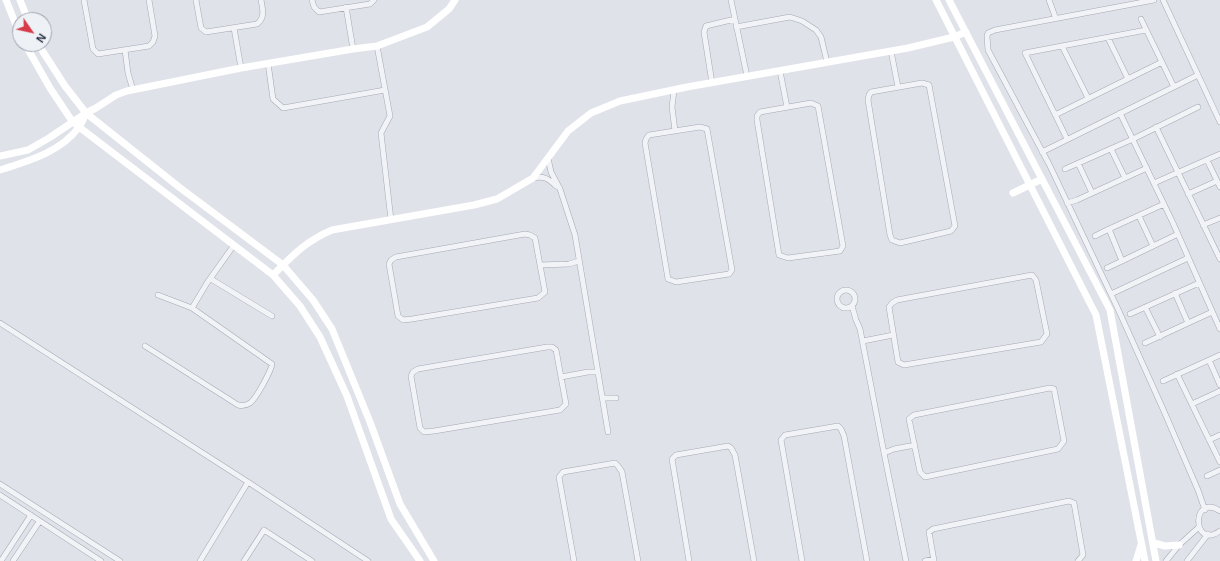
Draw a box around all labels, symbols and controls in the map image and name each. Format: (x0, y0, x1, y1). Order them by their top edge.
north arrow (12, 12, 52, 52)
text: N (34, 31, 48, 45)

